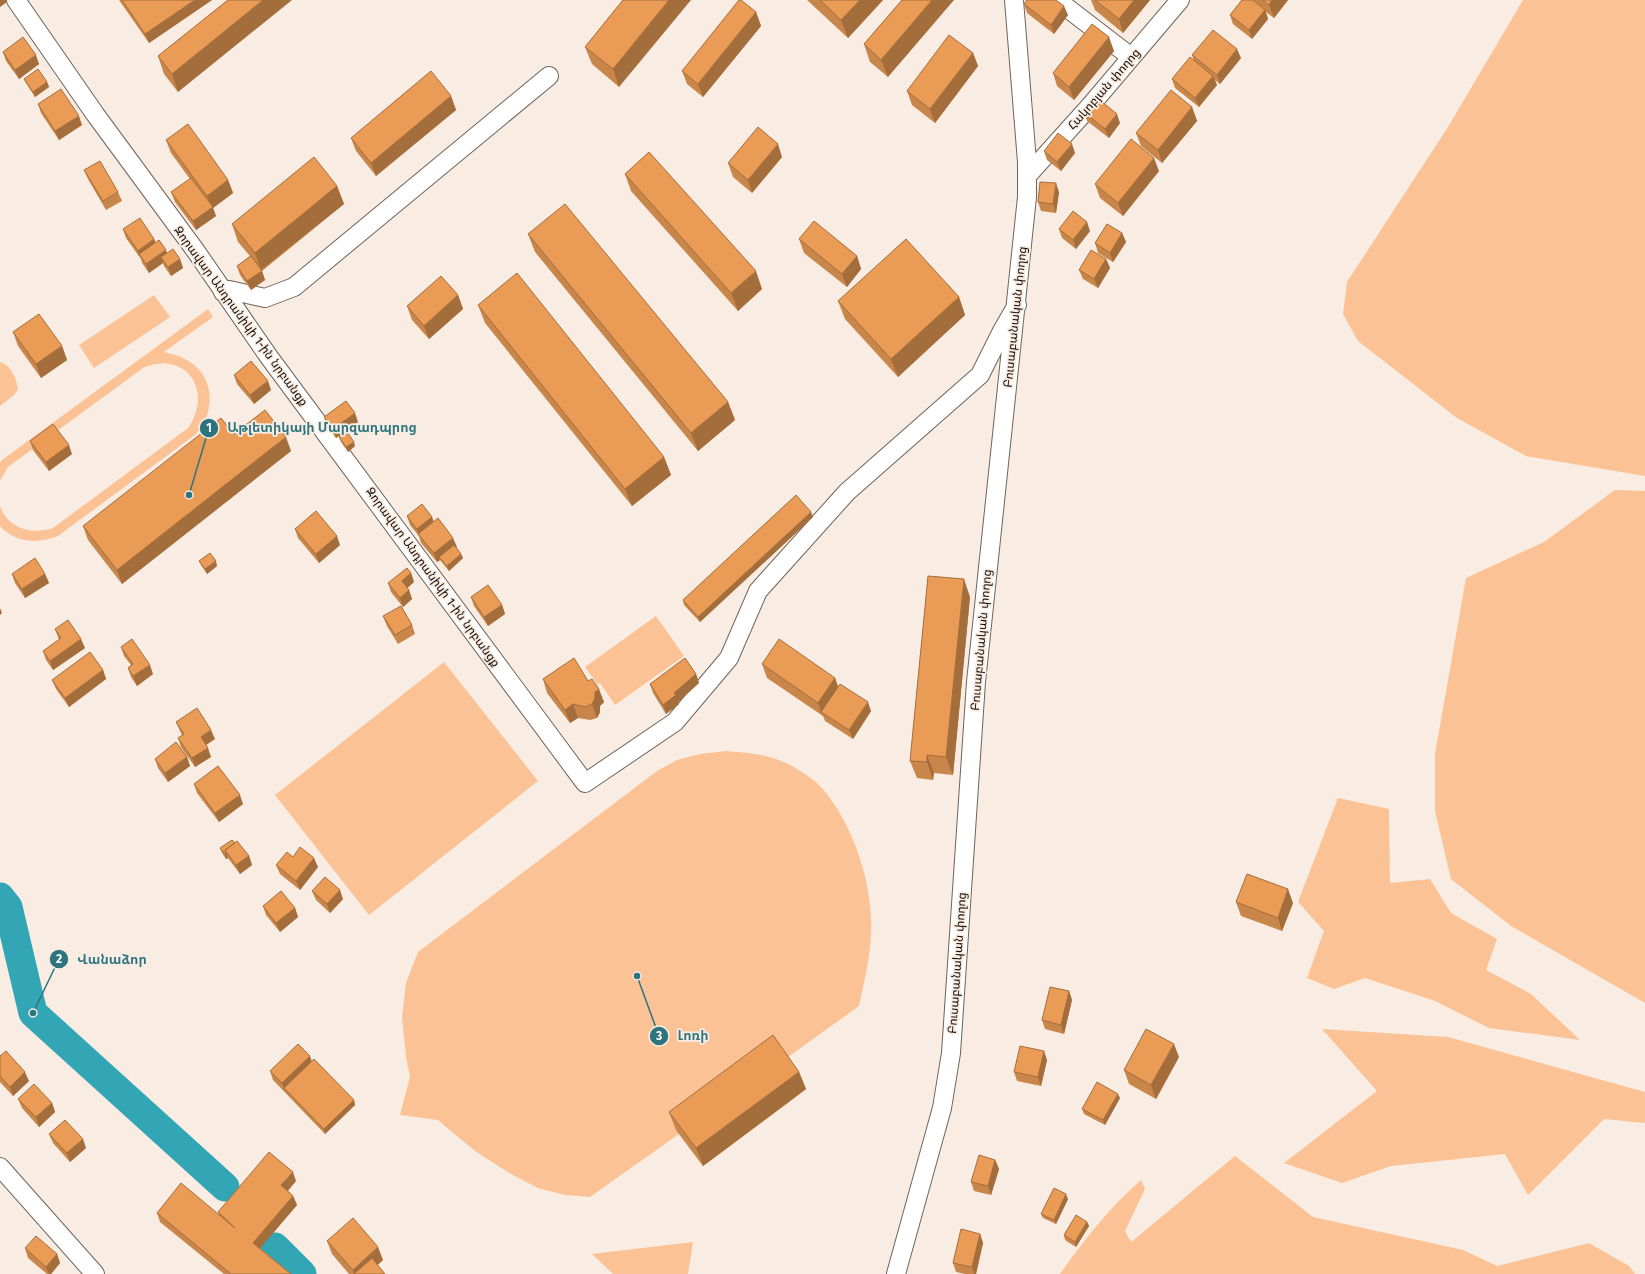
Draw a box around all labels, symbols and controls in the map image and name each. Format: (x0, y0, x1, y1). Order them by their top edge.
street label: Հակոբյան փողոց (1065, 46, 1143, 132)
street label: Զորավար Անդրանիկի 1-ին նրբանցք (171, 223, 311, 409)
street label: Բուսաբանական փողոց (1001, 246, 1029, 388)
callout: Աթլետիկայի Մարզադպրոց (199, 415, 425, 440)
text: Աթլետիկայի Մարզադպրոց (227, 420, 417, 435)
text: 1 (206, 421, 212, 435)
street label: Զորավար Անդրանիկի 1-ին նրբանցք (363, 484, 503, 670)
street label: Բուսաբանական փողոց (968, 569, 994, 711)
street label: Բուսաբանական փողոց (945, 892, 969, 1034)
callout: Վանաձոր (49, 947, 154, 972)
text: 2 (56, 952, 62, 966)
text: Վանաձոր (77, 952, 147, 967)
callout: Լոռի (649, 1023, 716, 1048)
text: Լոռի (677, 1028, 709, 1043)
text: 3 (655, 1029, 662, 1043)

